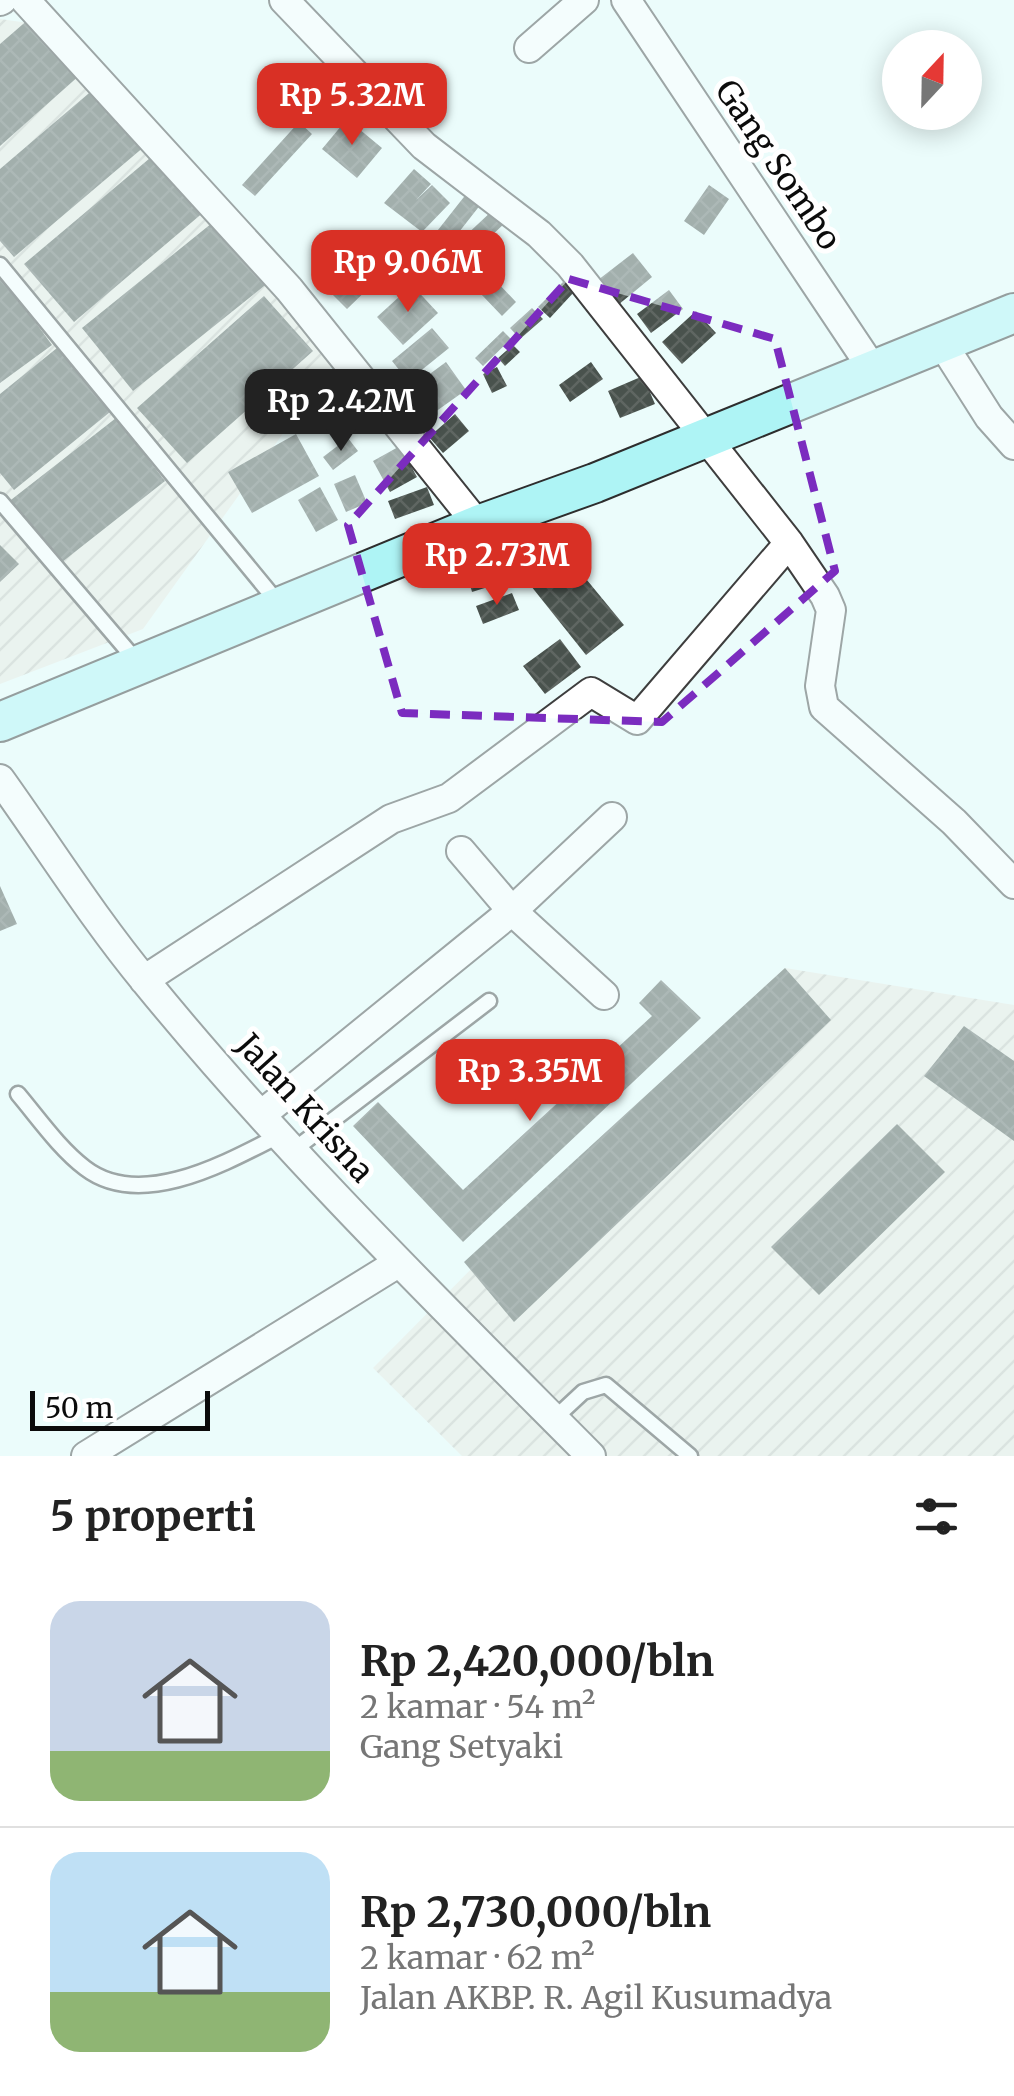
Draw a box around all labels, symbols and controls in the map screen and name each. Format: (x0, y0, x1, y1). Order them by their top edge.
north arrow (882, 30, 982, 130)
map controls (882, 30, 982, 130)
pin: Rp 5.32M (249, 63, 455, 148)
street label: Gang Sombo (707, 72, 849, 258)
text: Rp 5.32M (279, 75, 425, 115)
pin: Rp 9.06M (305, 230, 511, 315)
text: Rp 9.06M (333, 242, 483, 282)
pin: Rp 2.42M (238, 369, 444, 454)
text: Rp 2.42M (267, 381, 415, 421)
pin: Rp 2.73M (394, 523, 600, 608)
text: Rp 2.73M (424, 535, 570, 575)
street label: Jalan Krisna (227, 1025, 382, 1190)
pin: Rp 3.35M (427, 1039, 633, 1124)
text: Rp 3.35M (458, 1051, 602, 1091)
scale bar (30, 1386, 210, 1430)
text: 50 m (45, 1390, 113, 1426)
icon: filters (909, 1489, 964, 1544)
text: 5 properti (50, 1490, 256, 1542)
text: Rp 2,420,000/bln (360, 1635, 714, 1687)
icon: home (130, 1641, 250, 1761)
text: 2 kamar · 54 m² (360, 1687, 595, 1727)
text: Gang Setyaki (360, 1727, 563, 1767)
text: Rp 2,730,000/bln (360, 1886, 711, 1938)
icon: home (130, 1892, 250, 2012)
text: 2 kamar · 62 m² (360, 1938, 595, 1978)
text: Jalan AKBP. R. Agil Kusumadya (360, 1978, 832, 2018)

